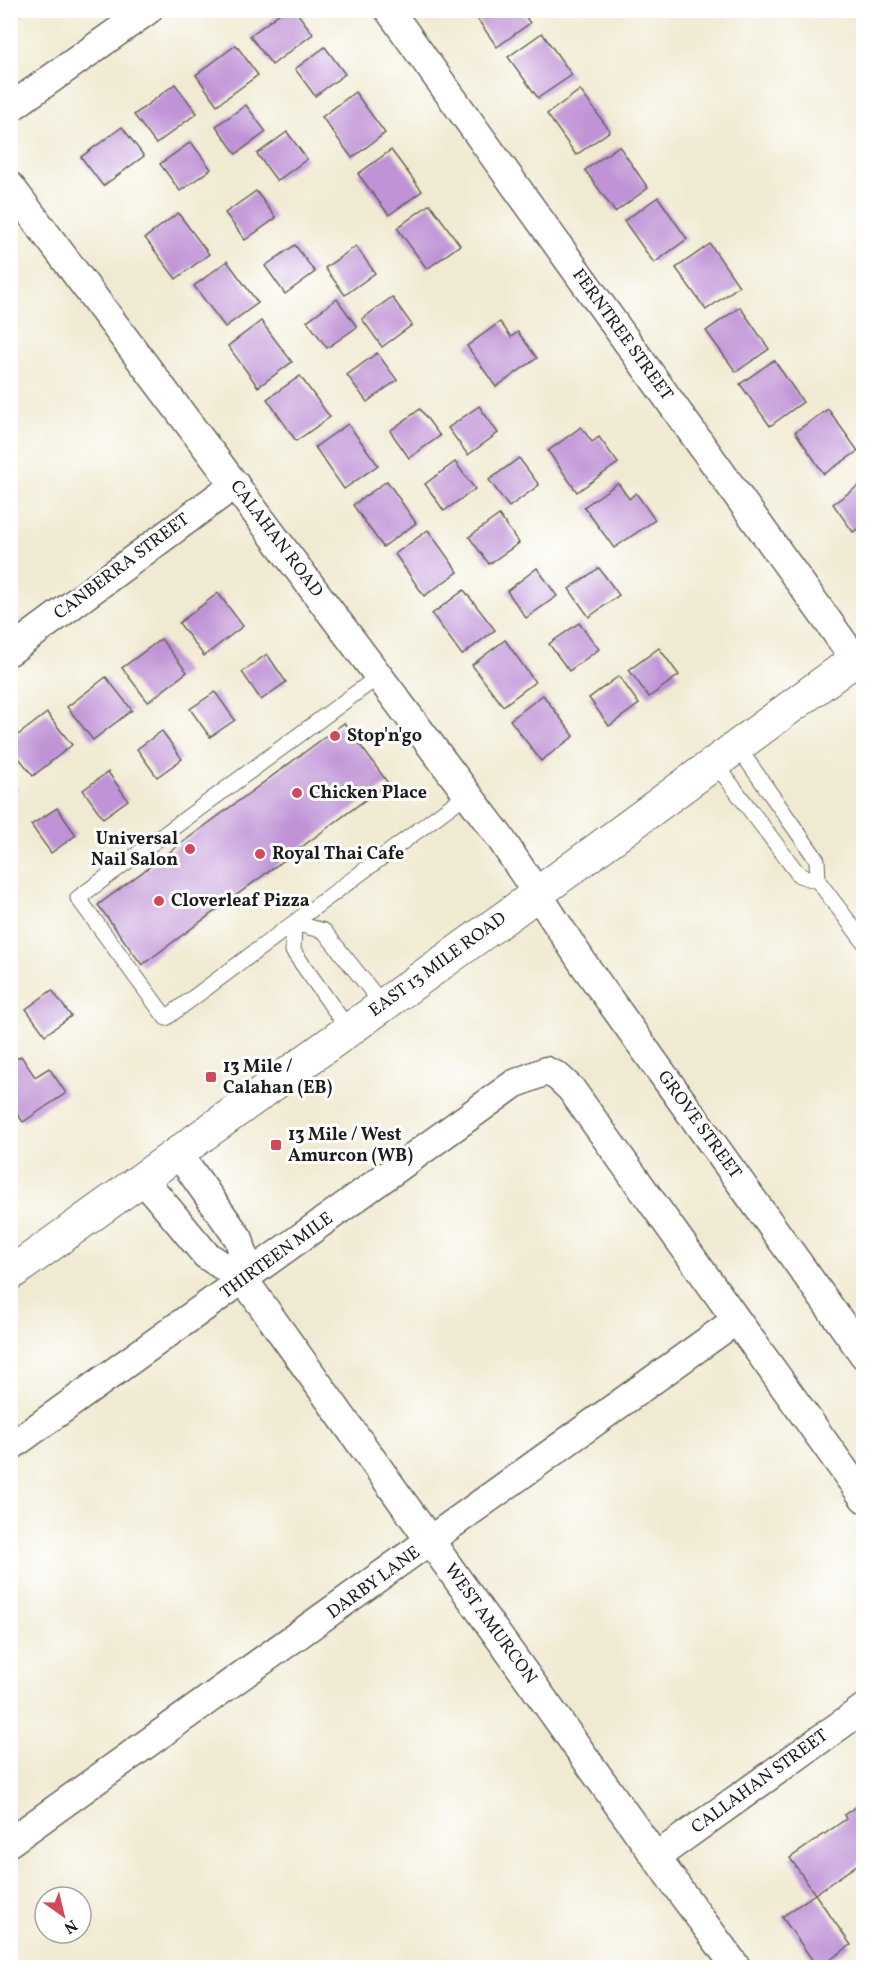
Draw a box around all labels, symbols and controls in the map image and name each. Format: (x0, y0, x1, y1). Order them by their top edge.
street label: FERNTREE STREET (566, 264, 679, 406)
street label: CALAHAN ROAD (224, 475, 328, 603)
street label: CANBERRA STREET (49, 507, 195, 626)
place label: Stop'n'go (347, 724, 422, 749)
marker: Stop'n'go (328, 729, 342, 743)
place label: Chicken Place (309, 781, 427, 806)
marker: Chicken Place (290, 786, 304, 800)
place label: Universal Nail Salon (91, 827, 178, 873)
marker: Universal Nail Salon (183, 842, 197, 856)
place label: Royal Thai Cafe (272, 842, 404, 867)
marker: Royal Thai Cafe (253, 847, 267, 861)
place label: Cloverleaf Pizza (171, 889, 310, 914)
marker: Cloverleaf Pizza (152, 894, 166, 908)
street label: EAST 13 MILE ROAD (364, 907, 512, 1023)
place label: 13 Mile / Calahan (EB) (223, 1055, 332, 1101)
street label: GROVE STREET (651, 1066, 747, 1185)
marker: 13 Mile / Calahan (EB) (204, 1070, 218, 1084)
place label: 13 Mile / West Amurcon (WB) (288, 1123, 413, 1169)
marker: 13 Mile / West Amurcon (WB) (269, 1138, 283, 1152)
street label: THIRTEEN MILE (216, 1206, 339, 1305)
street label: DARBY LANE (322, 1541, 426, 1625)
street label: WEST AMURCON (438, 1559, 542, 1689)
street label: CALLAHAN STREET (687, 1724, 834, 1840)
north arrow (33, 1885, 93, 1945)
text: N (59, 1913, 81, 1938)

